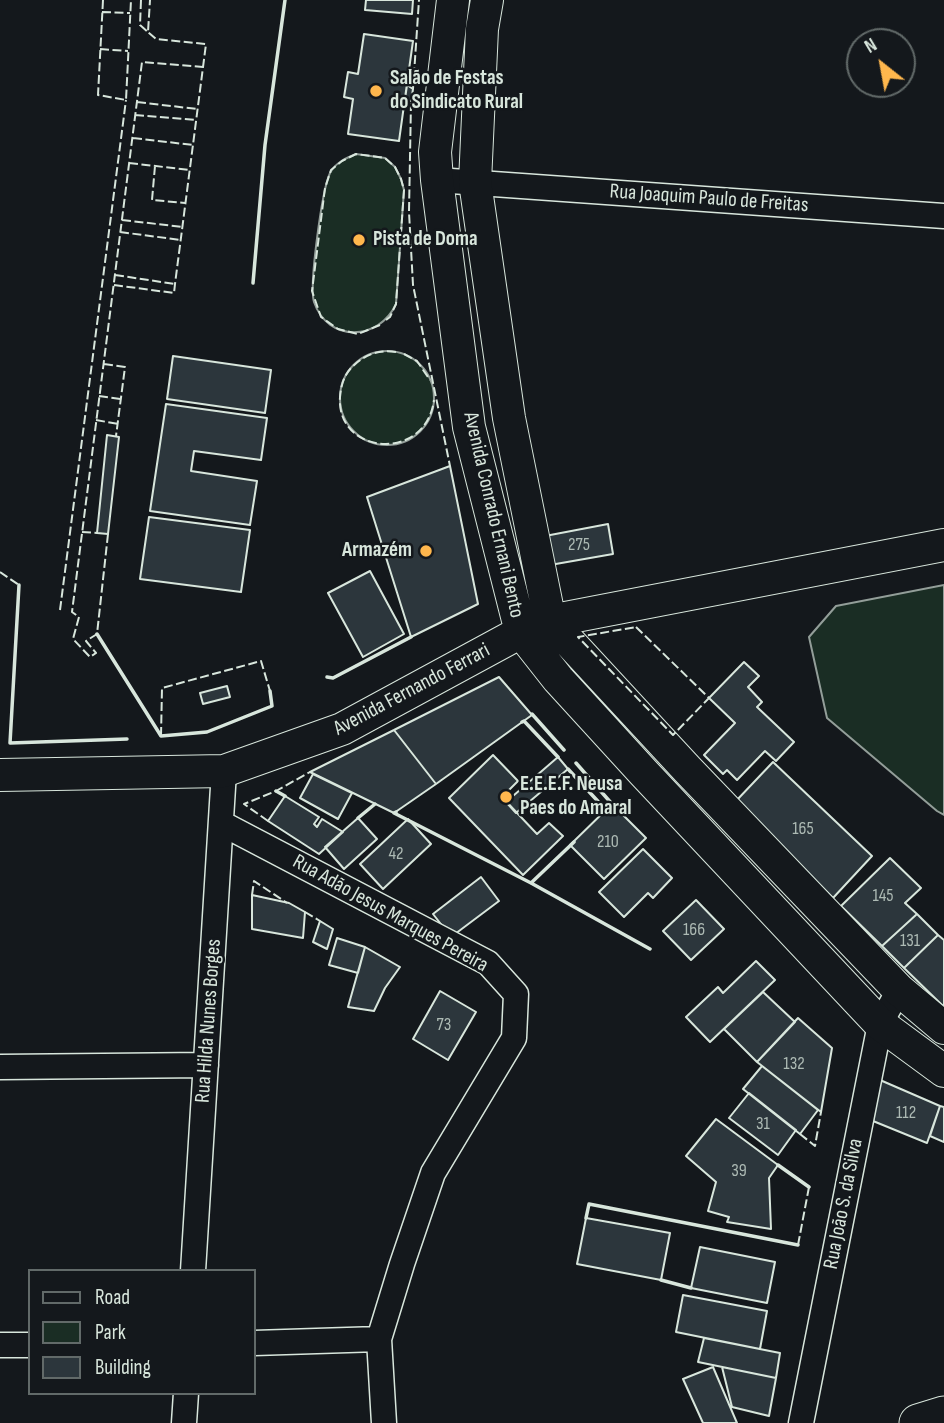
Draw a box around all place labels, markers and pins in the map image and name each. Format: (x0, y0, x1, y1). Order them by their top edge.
place label: Salão de Festas do Sindicato Rural (390, 66, 523, 116)
marker: Salão de Festas do Sindicato Rural (368, 83, 384, 99)
place label: Pista de Doma (373, 227, 478, 253)
marker: Pista de Doma (351, 232, 367, 248)
place label: Armazém (342, 538, 412, 564)
marker: Armazém (418, 543, 434, 559)
place label: E.E.E.F. Neusa Paes do Amaral (520, 772, 632, 822)
marker: E.E.E.F. Neusa Paes do Amaral (498, 789, 514, 805)

